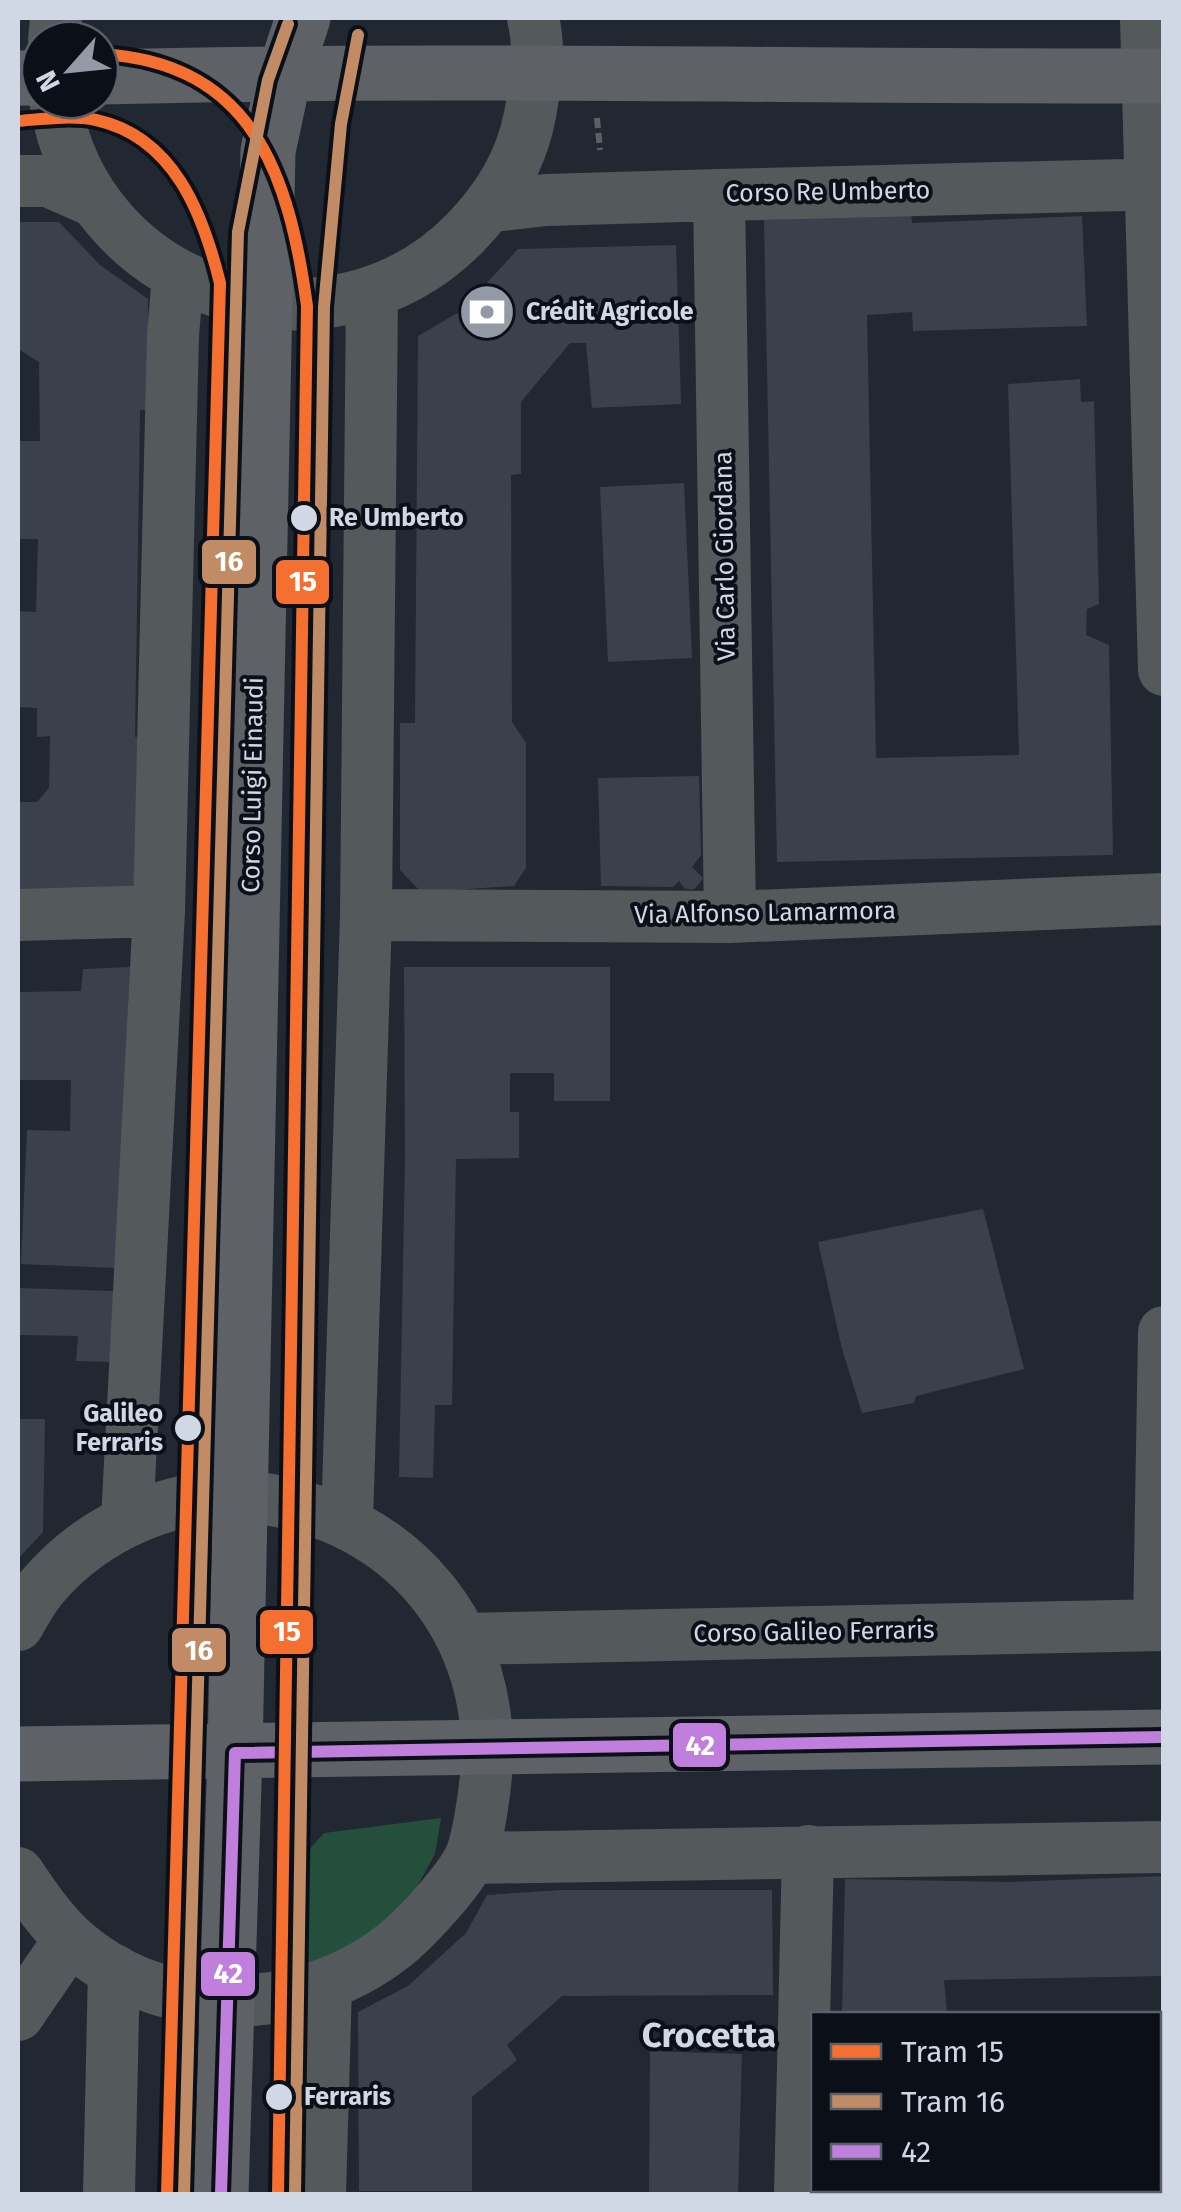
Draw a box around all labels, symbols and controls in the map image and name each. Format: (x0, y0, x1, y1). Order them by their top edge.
north arrow (20, 20, 120, 120)
text: N (29, 65, 67, 97)
street label: Corso Re Umberto (725, 175, 931, 209)
bank icon: Crédit Agricole (457, 282, 517, 342)
place label: Crédit Agricole (526, 297, 694, 327)
street label: Via Carlo Giordana (708, 451, 742, 661)
marker: Re Umberto (288, 502, 320, 534)
place label: Re Umberto (329, 503, 464, 533)
line badge: 16 (200, 538, 258, 586)
text: 16 (215, 545, 244, 578)
line badge: 15 (274, 558, 331, 606)
text: 15 (289, 565, 317, 598)
street label: Corso Luigi Einaudi (236, 677, 270, 893)
street label: Via Alfonso Lamarmora (634, 896, 896, 930)
place label: Galileo Ferraris (76, 1399, 163, 1458)
marker: Galileo Ferraris (172, 1412, 204, 1444)
line badge: 15 (258, 1608, 315, 1656)
text: 15 (273, 1615, 301, 1648)
street label: Corso Galileo Ferraris (693, 1615, 935, 1649)
line badge: 16 (170, 1626, 228, 1674)
text: 16 (185, 1634, 214, 1667)
line badge: 42 (671, 1721, 728, 1769)
text: 42 (685, 1729, 715, 1762)
line badge: 42 (199, 1950, 257, 1998)
text: 42 (213, 1957, 243, 1990)
legend (811, 2012, 1161, 2192)
district label: Crocetta (642, 2014, 776, 2056)
text: Tram 15 (901, 2034, 1004, 2070)
marker: Ferraris (263, 2081, 295, 2113)
place label: Ferraris (304, 2082, 391, 2112)
text: Tram 16 (901, 2084, 1005, 2120)
text: 42 (901, 2134, 931, 2170)

